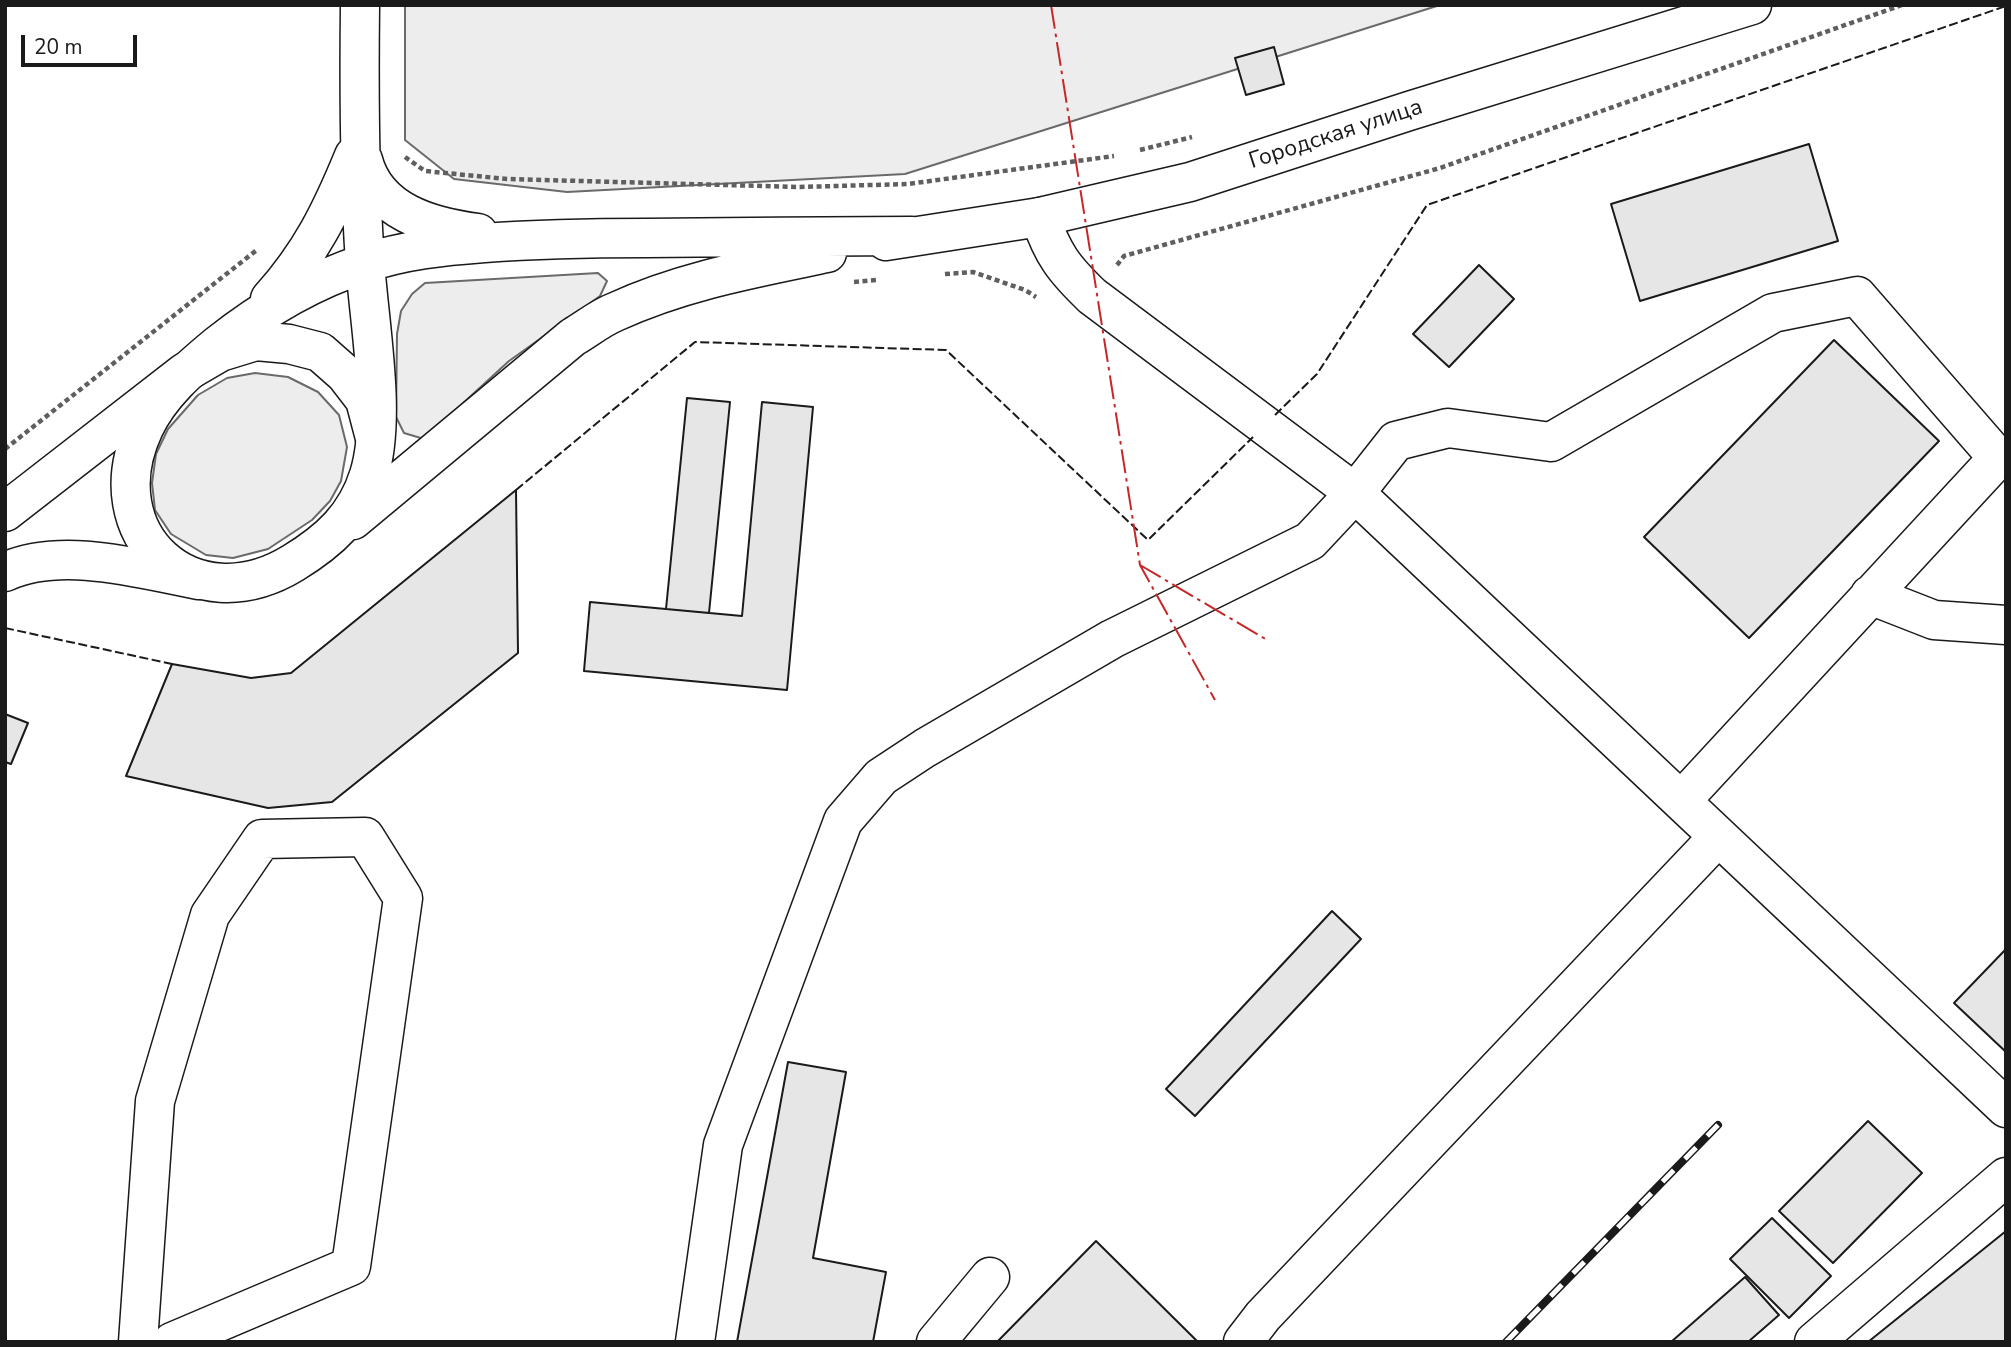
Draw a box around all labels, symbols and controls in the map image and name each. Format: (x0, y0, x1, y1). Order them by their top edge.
scale bar (24, 21, 140, 65)
text: 20 m (34, 33, 83, 61)
street label: Городская улица (1246, 94, 1426, 176)

